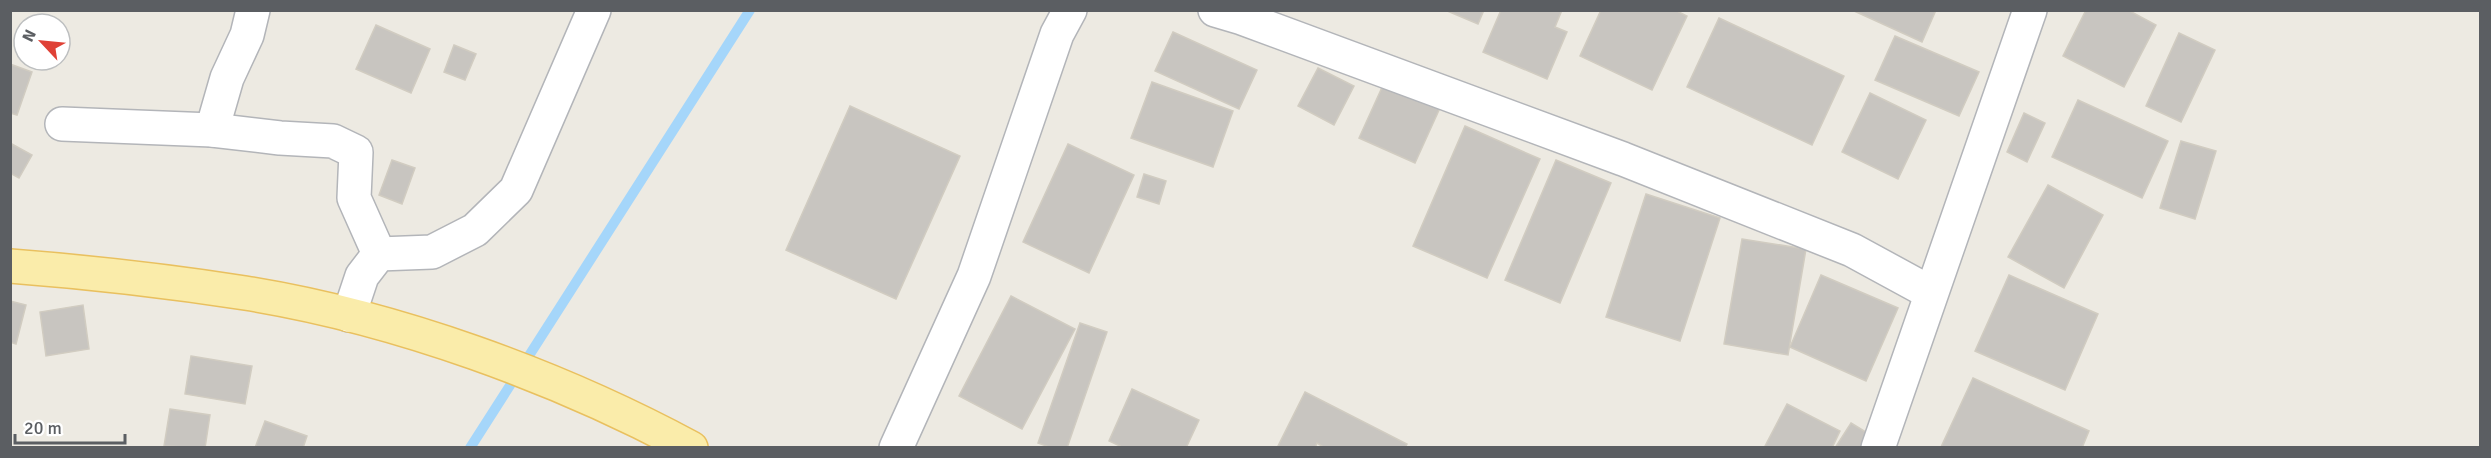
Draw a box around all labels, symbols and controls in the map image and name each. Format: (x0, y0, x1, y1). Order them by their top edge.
north arrow (12, 12, 72, 72)
text: N (18, 26, 41, 45)
scale bar (15, 407, 124, 445)
text: 20 m (24, 417, 62, 439)

